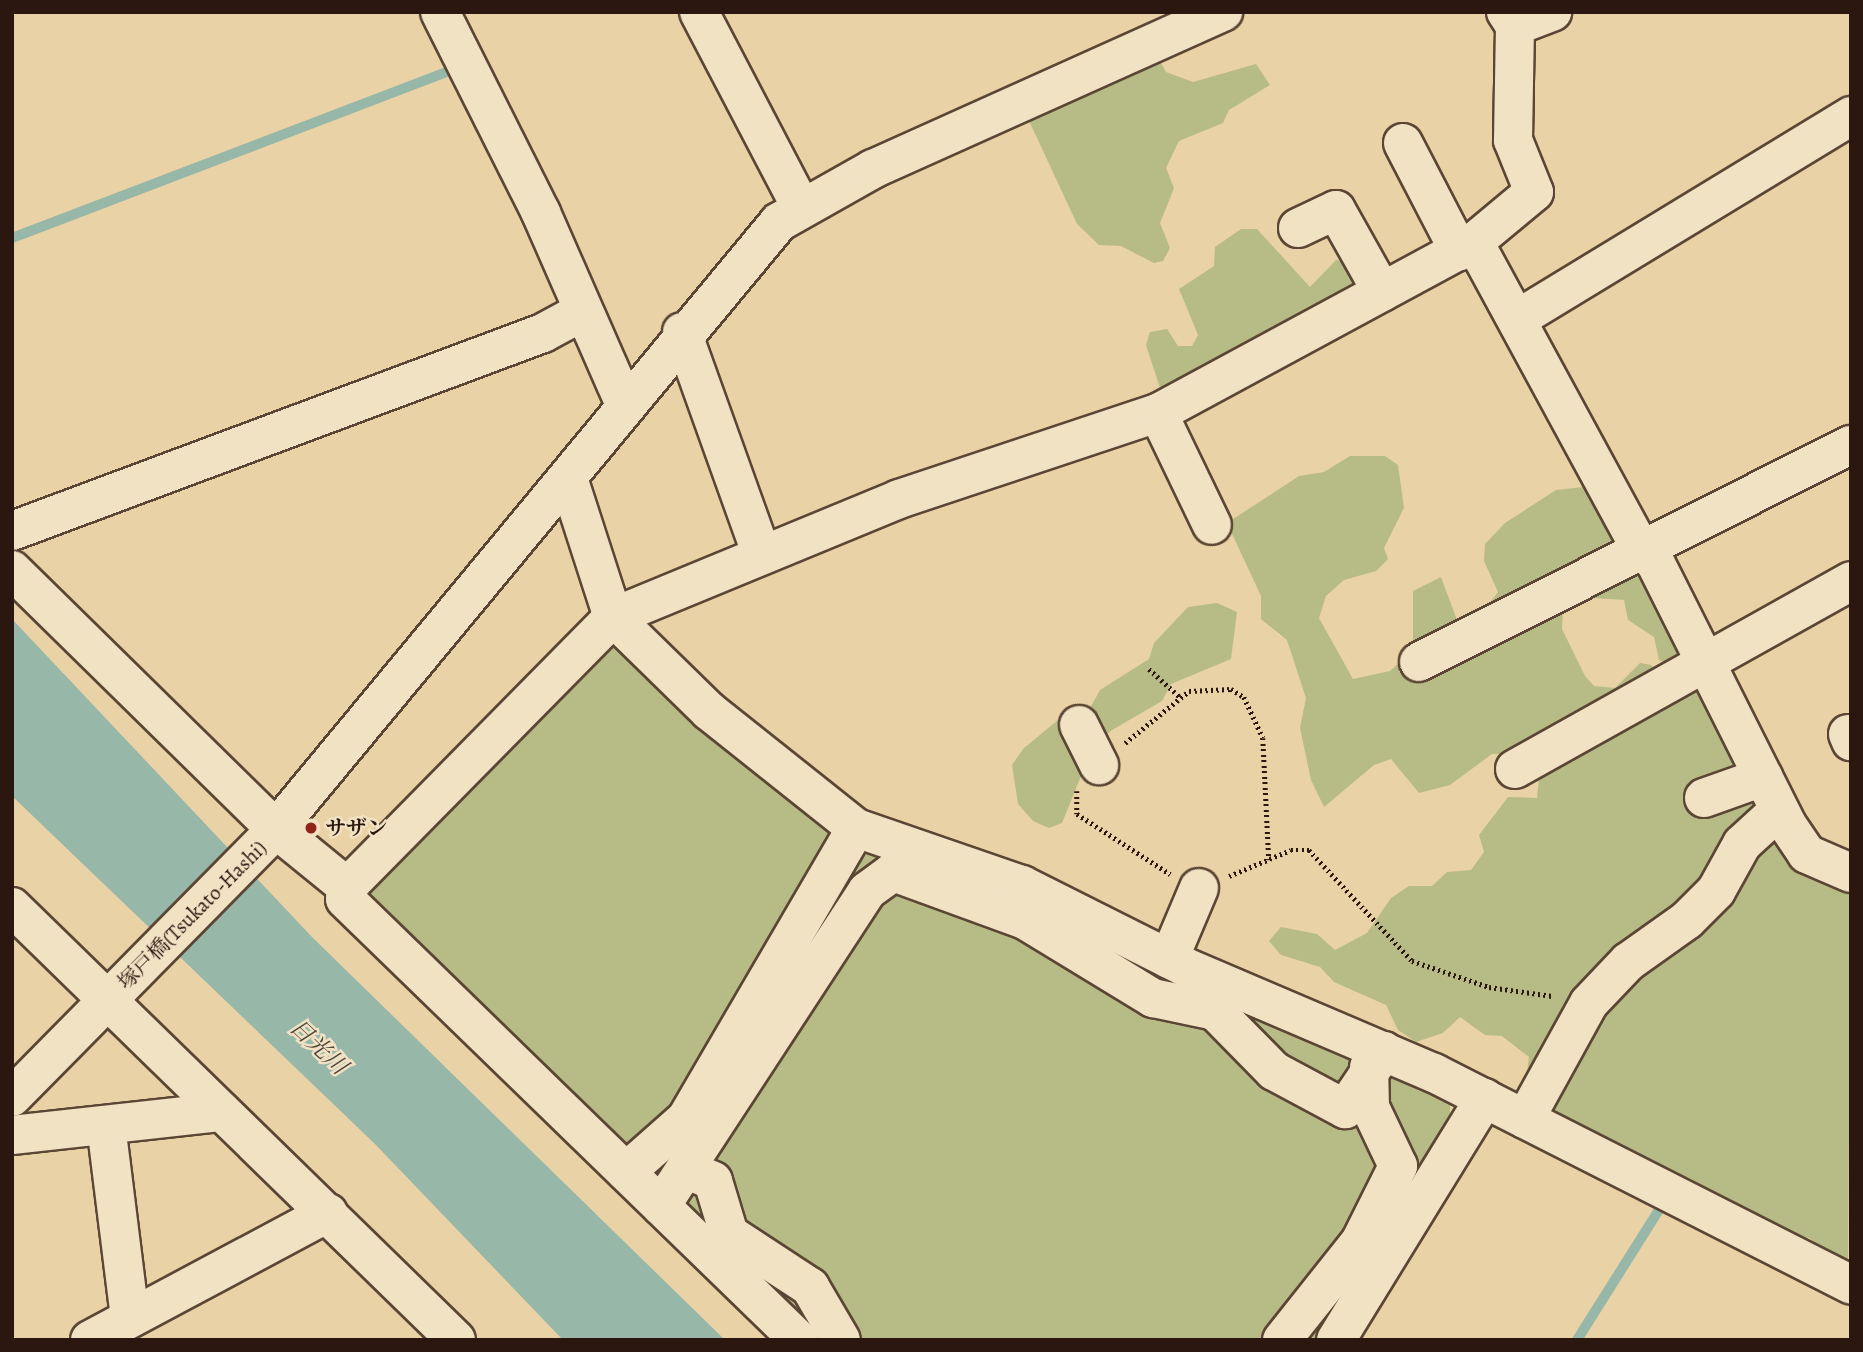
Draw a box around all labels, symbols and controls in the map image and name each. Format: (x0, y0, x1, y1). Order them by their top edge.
place label: サザン (325, 815, 388, 841)
marker: サザン (303, 820, 319, 836)
street label: 塚戸橋(Tsukato-Hashi) (112, 835, 272, 995)
water label: 日光川 (283, 1013, 353, 1081)

